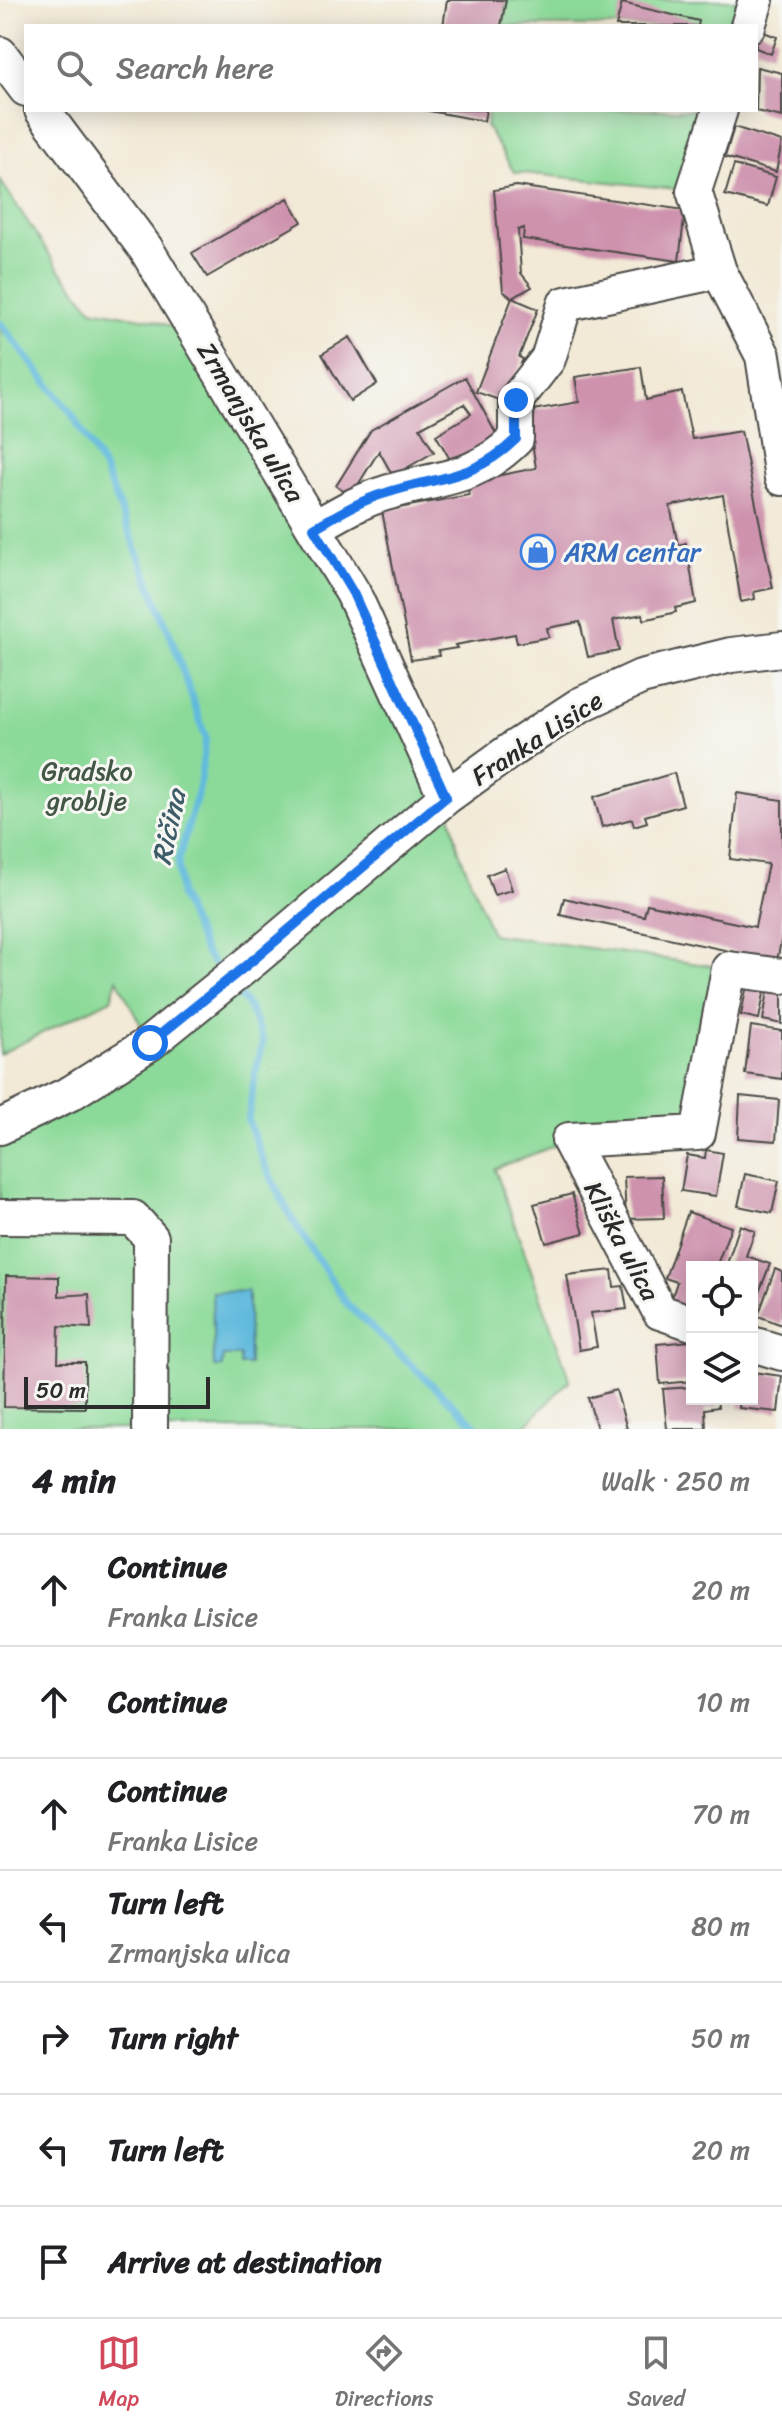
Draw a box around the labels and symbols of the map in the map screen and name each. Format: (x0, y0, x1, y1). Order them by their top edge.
street label: Zrmanjska ulica (184, 332, 318, 513)
route end (498, 382, 534, 418)
place label: ARM centar (563, 529, 702, 575)
shop icon: ARM centar (519, 533, 557, 571)
street label: Franka Lisice (461, 678, 613, 798)
park label: Gradsko groblje (41, 748, 133, 824)
water label: Ričina (137, 782, 201, 869)
route start (132, 1025, 168, 1061)
street label: Kliška ulica (571, 1173, 673, 1310)
scale bar (24, 1373, 210, 1409)

